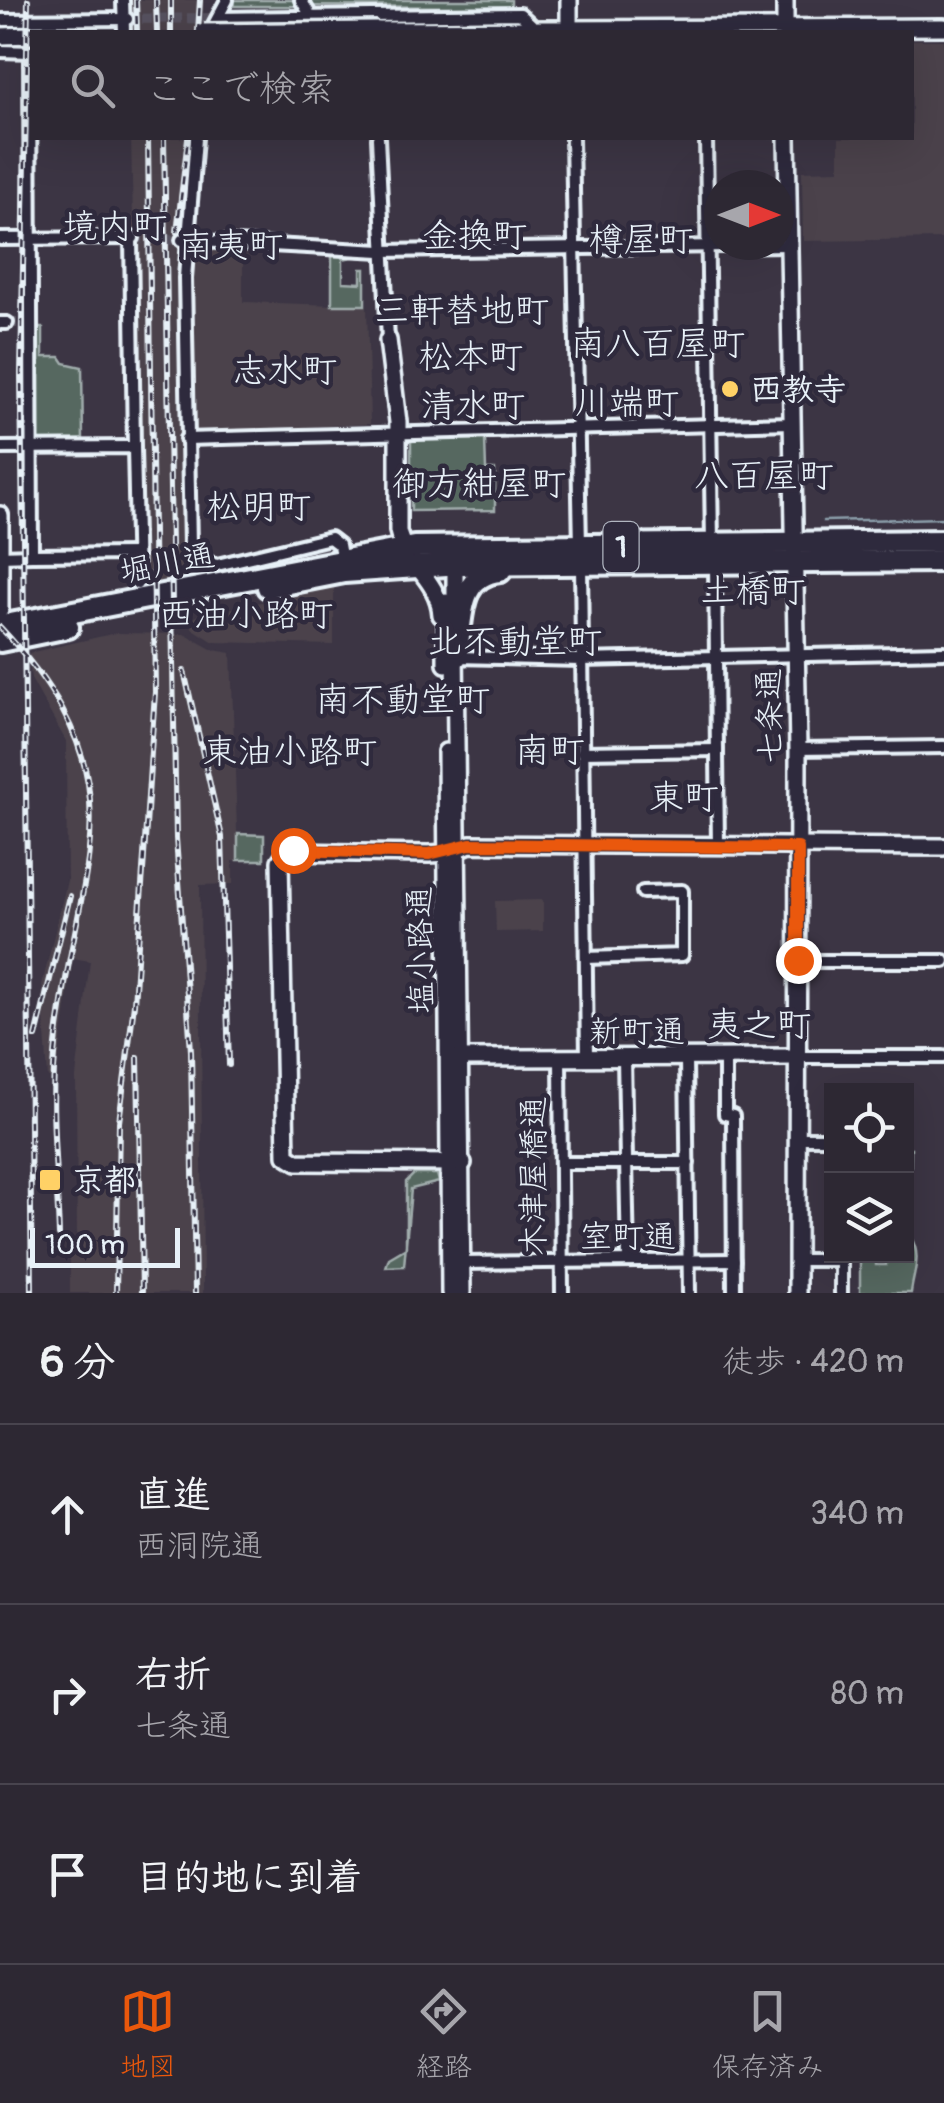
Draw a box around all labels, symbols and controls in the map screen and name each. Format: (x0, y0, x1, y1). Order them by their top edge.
search box (30, 30, 914, 140)
icon: search (65, 58, 120, 113)
text: ここで検索 (145, 65, 335, 113)
north arrow (704, 170, 794, 260)
district label: 境内町 (62, 205, 168, 249)
district label: 金換町 (422, 214, 528, 258)
district label: 樽屋町 (588, 218, 694, 262)
district label: 南夷町 (178, 224, 284, 268)
district label: 三軒替地町 (374, 289, 550, 333)
district label: 南八百屋町 (570, 322, 746, 366)
district label: 松本町 (418, 335, 524, 379)
district label: 志水町 (232, 349, 338, 393)
place label: 西教寺 (750, 370, 846, 410)
marker: 西教寺 (719, 378, 741, 400)
district label: 川端町 (574, 381, 680, 425)
district label: 清水町 (420, 384, 526, 428)
district label: 八百屋町 (694, 454, 834, 498)
district label: 御方紺屋町 (391, 462, 567, 506)
district label: 松明町 (206, 485, 312, 529)
road number: 1 (604, 522, 638, 572)
street label: 堀川通 (116, 535, 218, 593)
district label: 土橋町 (700, 569, 806, 613)
district label: 西油小路町 (158, 593, 334, 637)
district label: 北不動堂町 (427, 620, 603, 664)
street label: 七条通 (749, 668, 791, 764)
district label: 南不動堂町 (315, 678, 491, 722)
district label: 南町 (515, 729, 585, 773)
district label: 東油小路町 (202, 730, 378, 774)
district label: 東町 (649, 776, 719, 820)
route start (271, 828, 317, 874)
street label: 塩小路通 (400, 886, 442, 1014)
route end (776, 938, 822, 984)
district label: 夷之町 (706, 1003, 812, 1047)
street label: 新町通 (589, 1012, 685, 1052)
map controls (824, 1083, 914, 1263)
button: locate (824, 1083, 914, 1173)
street label: 木津屋橋通 (514, 1096, 554, 1256)
place label: 京都 (72, 1161, 136, 1201)
marker: 京都 (37, 1167, 63, 1193)
button: layers (824, 1173, 914, 1263)
street label: 室町通 (580, 1217, 676, 1257)
scale bar (30, 1223, 180, 1268)
text: 100 m (45, 1228, 125, 1263)
text: 6 分 (40, 1337, 116, 1389)
text: 徒歩 · 420 m (722, 1342, 904, 1382)
text: 直進 (135, 1471, 211, 1519)
icon: ahead (40, 1487, 95, 1542)
text: 340 m (810, 1494, 904, 1534)
text: 西洞院通 (135, 1526, 263, 1566)
text: 右折 (135, 1651, 211, 1699)
icon: right (40, 1667, 95, 1722)
text: 80 m (831, 1674, 904, 1714)
text: 七条通 (135, 1706, 231, 1746)
icon: arrive (40, 1847, 95, 1902)
text: 目的地に到着 (135, 1854, 363, 1902)
tab: 地図 (120, 1984, 176, 2085)
tab: 経路 (416, 1984, 472, 2085)
tab: 保存済み (712, 1984, 824, 2085)

